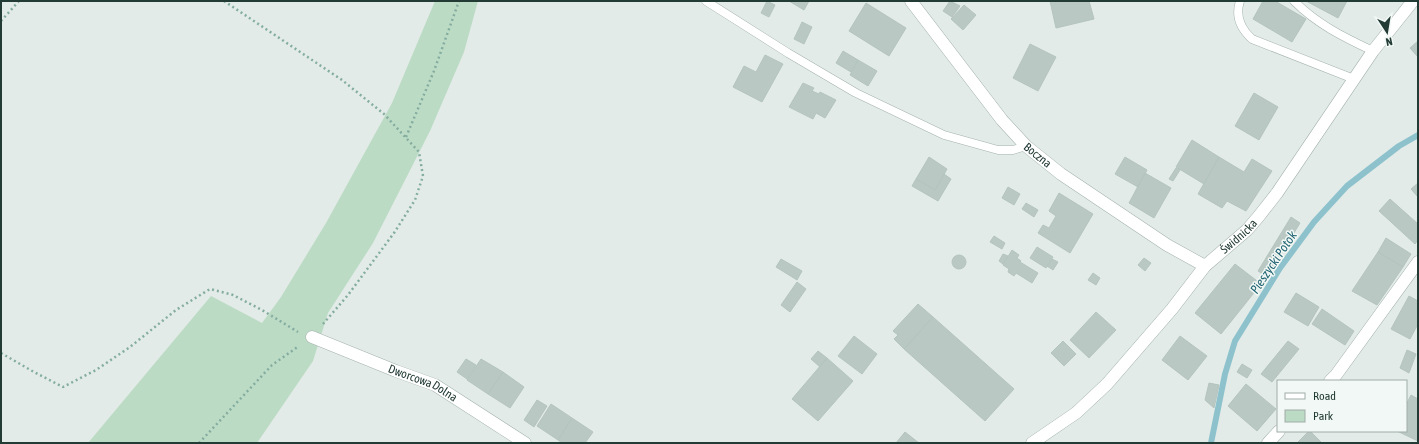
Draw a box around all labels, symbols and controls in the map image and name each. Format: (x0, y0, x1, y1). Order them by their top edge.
north arrow (1367, 12, 1407, 52)
text: N (1385, 35, 1394, 48)
street label: Boczna (1021, 140, 1054, 171)
street label: Świdnicka (1218, 216, 1260, 257)
water label: Pieszycki Potok (1247, 228, 1300, 296)
street label: Dworcowa Dolna (386, 362, 460, 404)
legend (1277, 380, 1407, 432)
text: Road (1313, 389, 1336, 403)
text: Park (1313, 409, 1334, 423)

